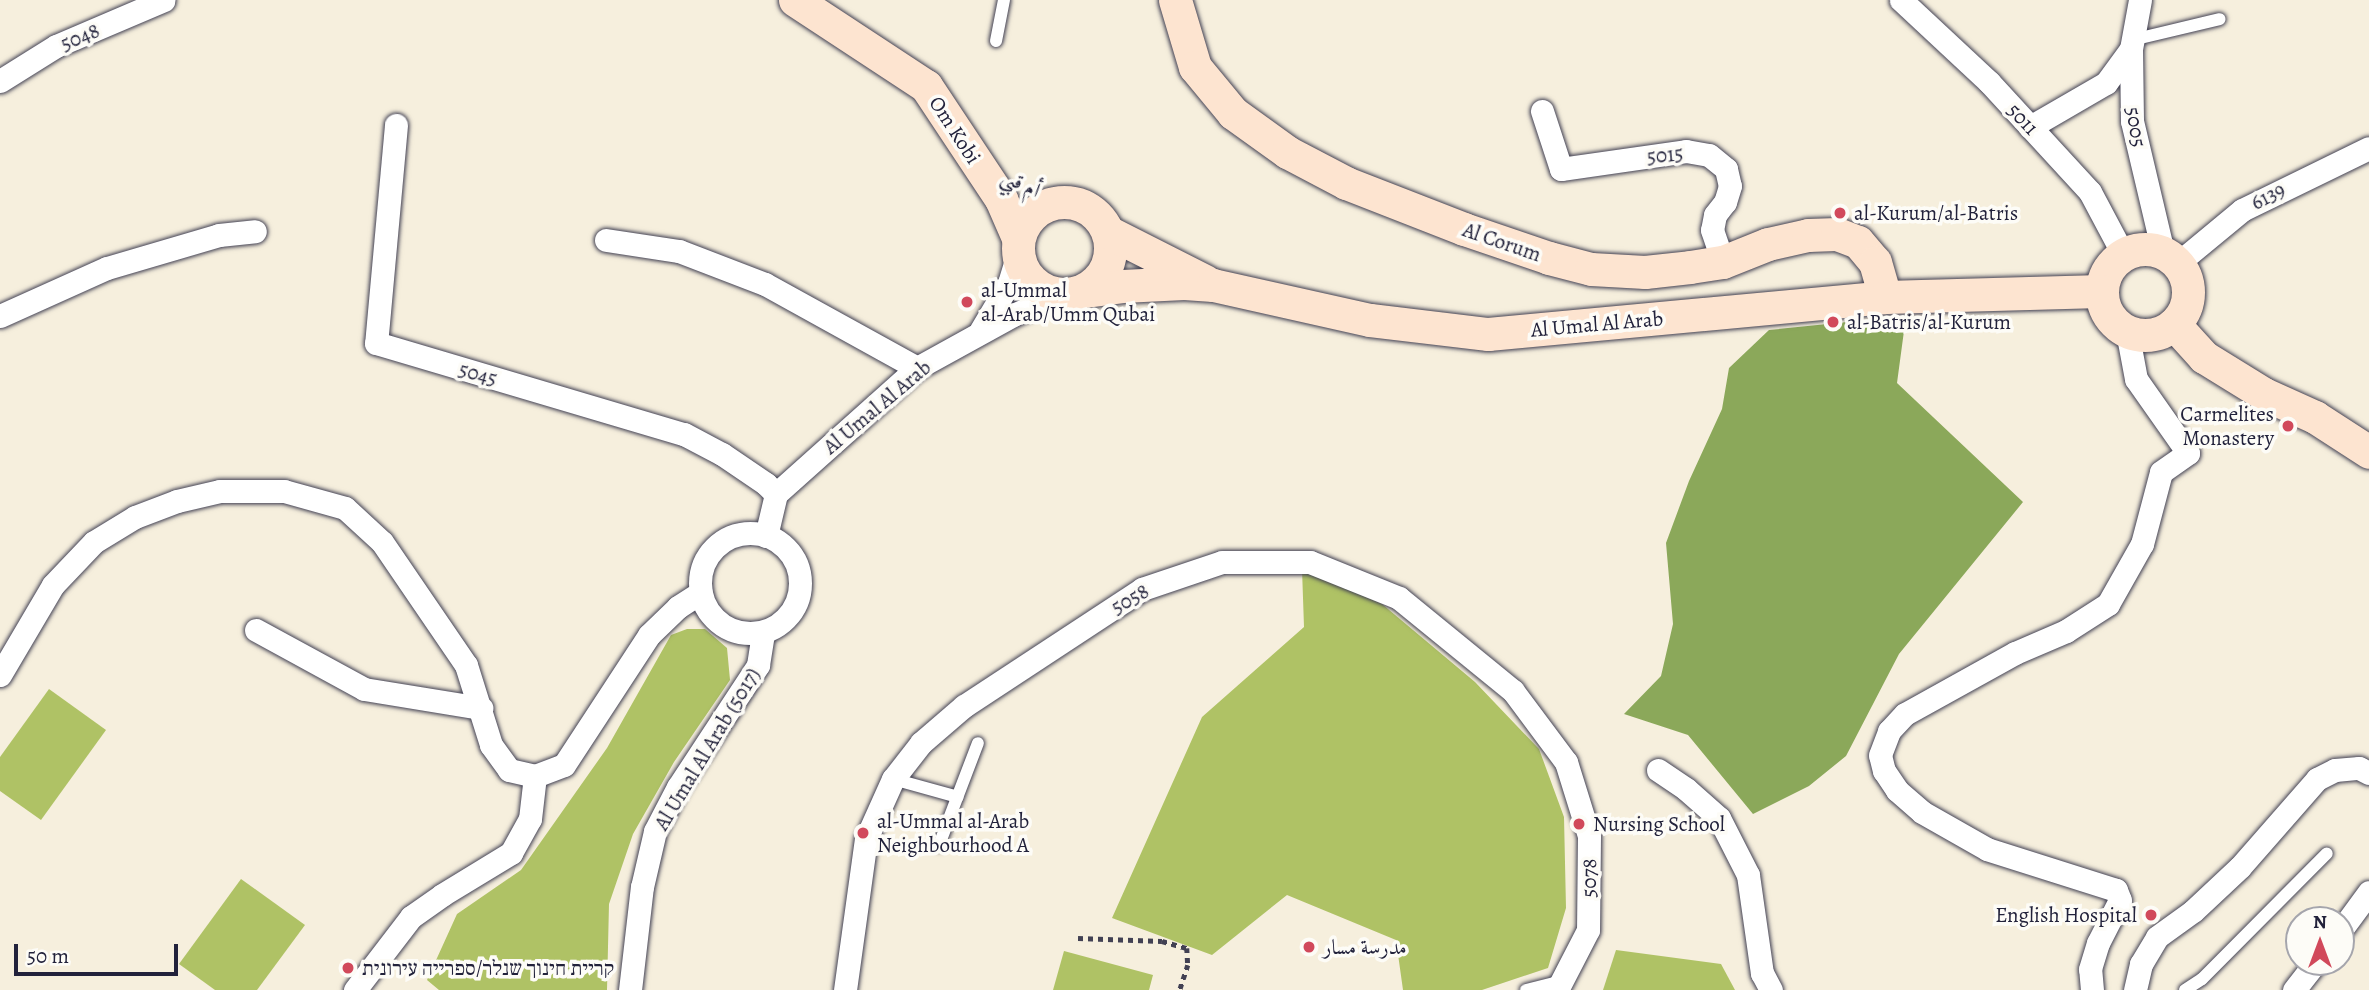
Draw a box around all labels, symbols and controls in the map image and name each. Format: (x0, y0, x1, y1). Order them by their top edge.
street label: 5048 (57, 18, 103, 56)
street label: Om Kobi (924, 91, 986, 169)
street label: 5011 (2002, 98, 2044, 140)
street label: 5005 (2120, 105, 2152, 149)
street label: 5015 (1646, 141, 1684, 169)
street label: أم قبي (998, 163, 1044, 203)
street label: 6139 (2247, 177, 2289, 215)
place label: al-Kurum/al-Batris (1854, 200, 2018, 226)
marker: al-Kurum/al-Batris (1832, 205, 1848, 221)
street label: Al Corum (1460, 217, 1544, 267)
place label: al-Ummal al-Arab/Umm Qubai (981, 277, 1155, 327)
marker: al-Ummal al-Arab/Umm Qubai (959, 294, 975, 310)
street label: Al Umal Al Arab (1530, 306, 1664, 342)
place label: al-Batris/al-Kurum (1847, 309, 2011, 335)
marker: al-Batris/al-Kurum (1825, 314, 1841, 330)
street label: Al Umal Al Arab (818, 355, 936, 459)
street label: 5045 (456, 357, 500, 391)
place label: Carmelites Monastery (2180, 401, 2274, 451)
marker: Carmelites Monastery (2280, 418, 2296, 434)
street label: 5058 (1107, 578, 1153, 620)
street label: Al Umal Al Arab (5017) (649, 663, 765, 835)
place label: al-Ummal al-Arab Neighbourhood A (877, 808, 1029, 858)
place label: Nursing School (1593, 811, 1725, 837)
marker: Nursing School (1571, 816, 1587, 832)
marker: al-Ummal al-Arab Neighbourhood A (855, 825, 871, 841)
street label: 5078 (1576, 858, 1602, 898)
place label: English Hospital (1995, 902, 2137, 928)
north arrow (2285, 906, 2355, 976)
marker: English Hospital (2143, 907, 2159, 923)
text: N (2313, 909, 2327, 935)
scale bar (18, 930, 182, 974)
place label: مدرسة مسار (1323, 934, 1407, 960)
marker: مدرسة مسار (1301, 939, 1317, 955)
text: 50 m (27, 942, 69, 970)
place label: קריית חינוך שנלר/ספרייה עירונית (362, 955, 614, 981)
marker: קריית חינוך שנלר/ספרייה עירונית (340, 960, 356, 976)

